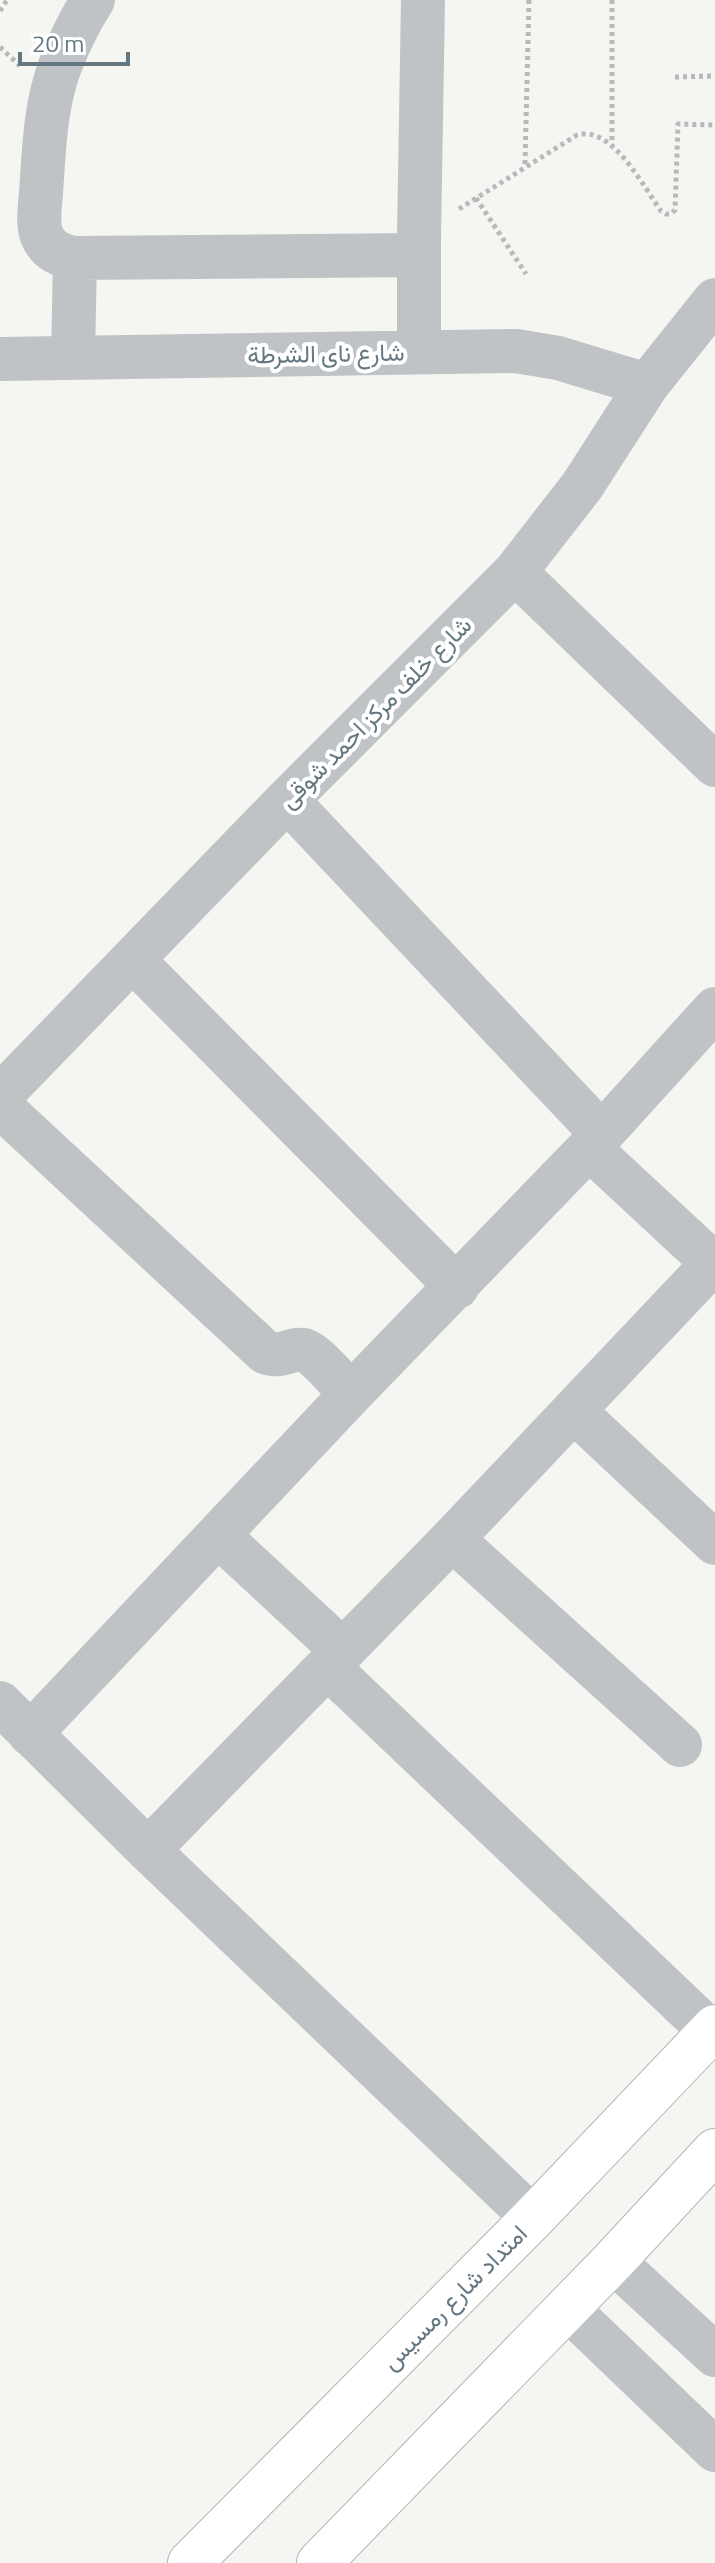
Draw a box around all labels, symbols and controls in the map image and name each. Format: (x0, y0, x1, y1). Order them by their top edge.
scale bar (20, 16, 128, 66)
text: 20 m (32, 25, 84, 61)
street label: شارع ناى الشرطة (247, 334, 405, 372)
street label: شارع خلف مركز احمد شوقى (271, 608, 479, 816)
street label: امتداد شارع رمسيس (373, 2216, 535, 2378)

